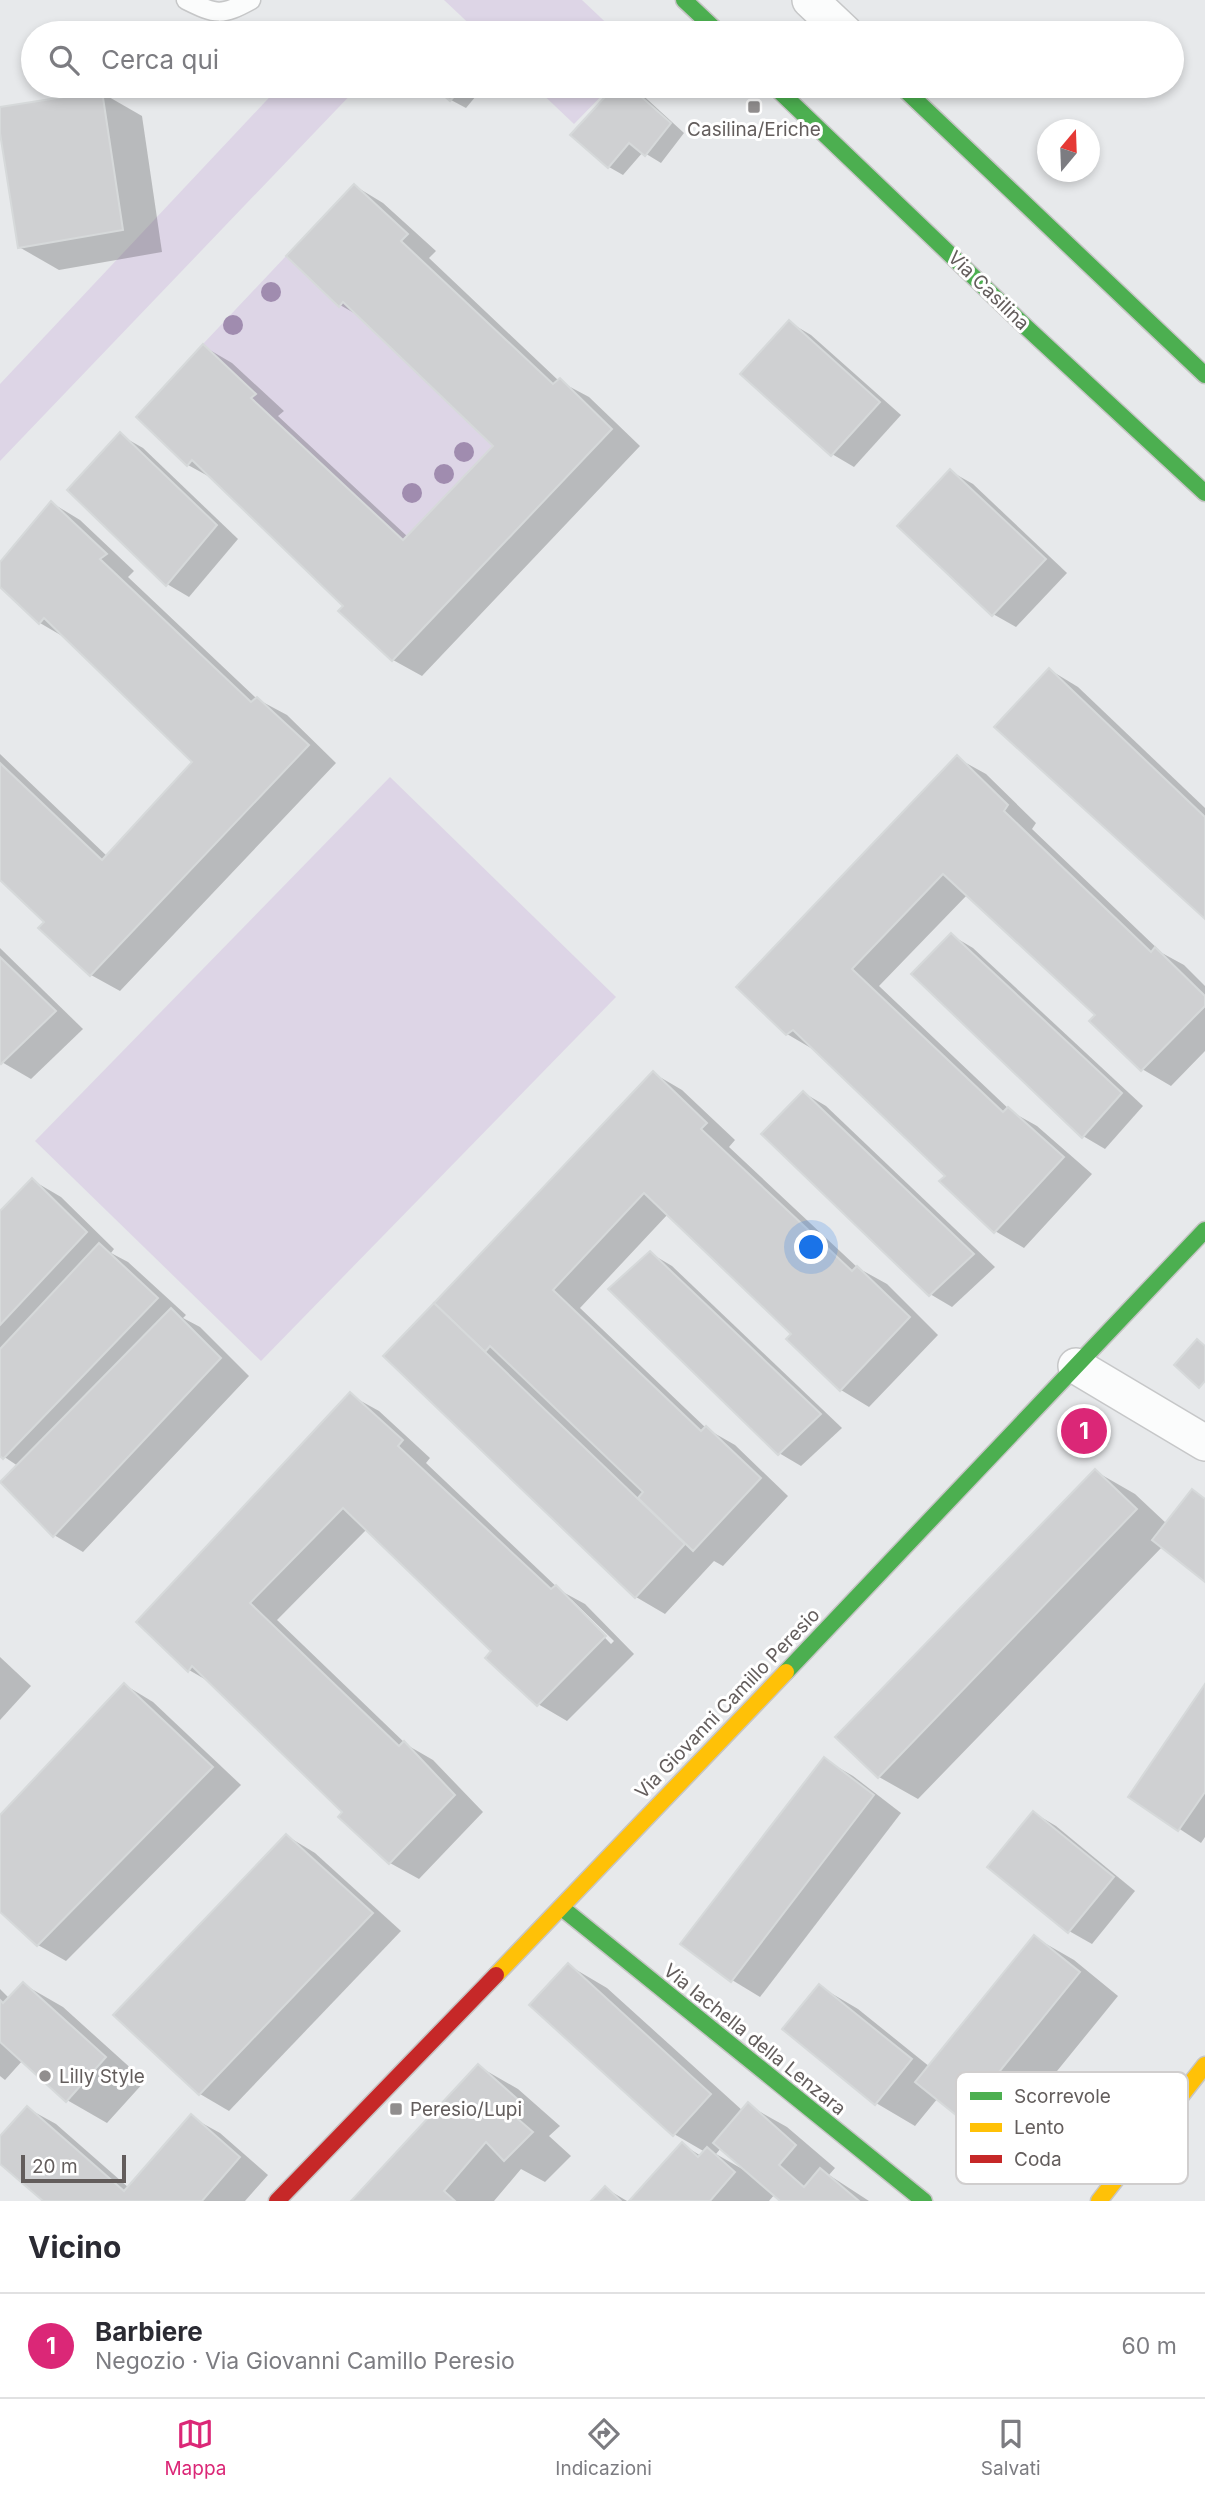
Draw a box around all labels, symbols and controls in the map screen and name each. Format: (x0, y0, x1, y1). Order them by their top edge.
search box (21, 21, 1184, 98)
icon: search (45, 41, 83, 79)
text: Cerca qui (101, 44, 219, 75)
marker: Casilina/Eriche (746, 99, 762, 115)
place label: Casilina/Eriche (687, 118, 821, 141)
north arrow (1037, 119, 1100, 182)
street label: Via Casilina (943, 246, 1034, 335)
your location (794, 1230, 828, 1264)
pin: 1 (1061, 1405, 1107, 1457)
street label: Via Giovanni Camillo Peresio (630, 1603, 825, 1803)
street label: Via Iachella della Lenzara (659, 1959, 850, 2120)
place label: Lilly Style (59, 2065, 145, 2088)
marker: Lilly Style (37, 2068, 53, 2084)
legend (956, 2072, 1188, 2184)
text: Scorrevole (1014, 2085, 1111, 2108)
place label: Peresio/Lupi (410, 2098, 522, 2121)
marker: Peresio/Lupi (388, 2101, 404, 2117)
text: Lento (1014, 2116, 1064, 2139)
text: Coda (1014, 2148, 1062, 2171)
scale bar (21, 2152, 126, 2184)
text: 20 m (32, 2155, 78, 2178)
text: Vicino (28, 2229, 121, 2265)
text: Barbiere (95, 2316, 203, 2347)
text: 1 (46, 2332, 56, 2360)
text: 60 m (1122, 2332, 1177, 2360)
text: Negozio · Via Giovanni Camillo Peresio (95, 2347, 515, 2375)
tab: Mappa (164, 2415, 226, 2480)
tab: Indicazioni (555, 2415, 652, 2480)
tab: Salvati (981, 2415, 1041, 2480)

